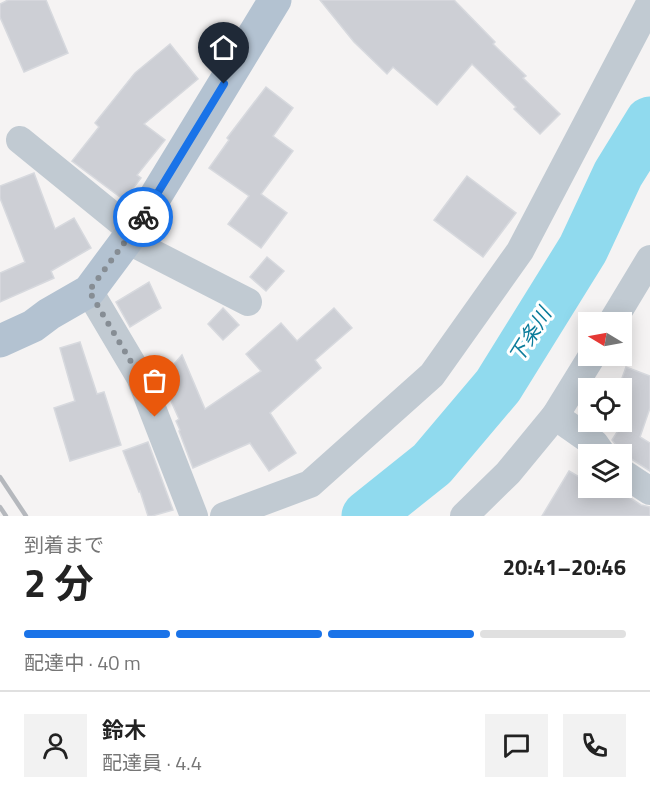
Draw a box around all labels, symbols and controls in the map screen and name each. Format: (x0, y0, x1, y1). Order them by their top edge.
pin (198, 22, 249, 84)
icon: home (207, 31, 240, 64)
courier (113, 187, 173, 247)
icon: bike (127, 201, 160, 234)
water label: 下条川 (501, 299, 560, 368)
north arrow (578, 312, 632, 366)
map controls (578, 312, 632, 498)
pin (129, 355, 180, 417)
icon: bag (138, 364, 171, 397)
button: locate (578, 378, 632, 432)
button: layers (578, 444, 632, 498)
text: 到着まで (24, 529, 104, 560)
text: 20:41–20:46 (503, 550, 626, 584)
text: 2 分 (24, 553, 93, 612)
text: 配達中 · 40 m (24, 647, 141, 678)
text: 鈴木 (102, 713, 146, 747)
button: person (24, 714, 87, 777)
button: chat (485, 714, 548, 777)
button: phone (563, 714, 626, 777)
text: 配達員 · 4.4 (102, 747, 202, 778)

